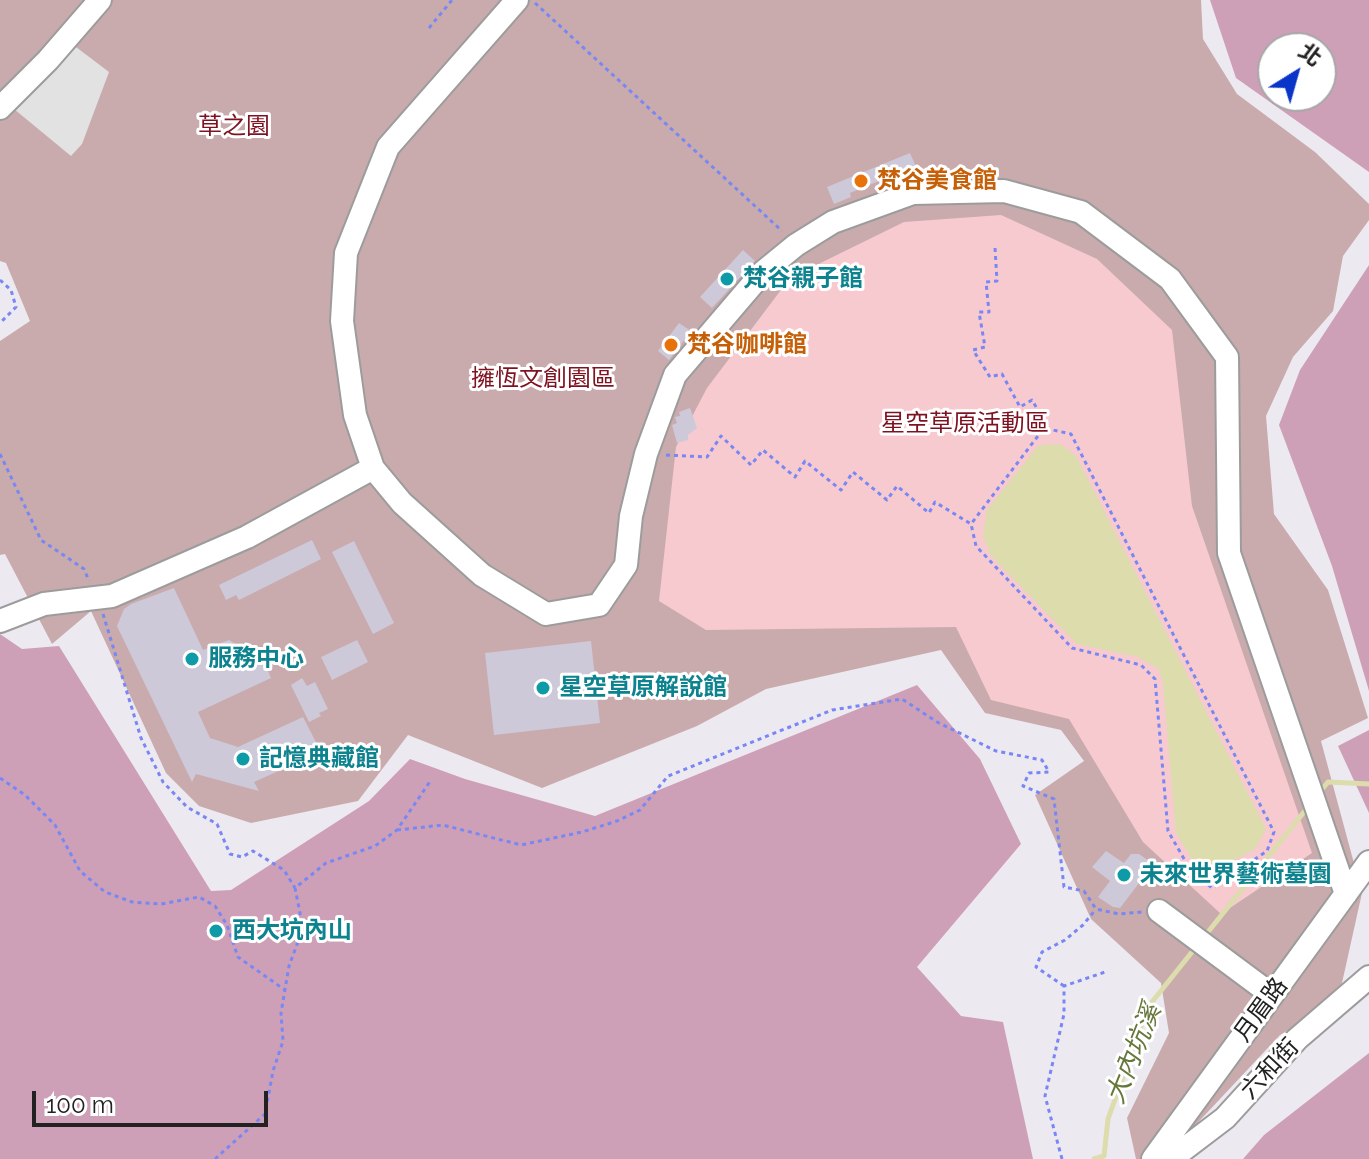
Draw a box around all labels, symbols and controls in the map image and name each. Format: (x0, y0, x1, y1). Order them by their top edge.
north arrow (1257, 32, 1337, 112)
text: 北 (1294, 37, 1327, 71)
park label: 草之園 (198, 113, 270, 141)
place label: 梵谷美食館 (877, 167, 997, 195)
marker: 梵谷美食館 (852, 172, 870, 190)
place label: 梵谷親子館 (743, 265, 863, 293)
marker: 梵谷親子館 (718, 270, 736, 288)
place label: 梵谷咖啡館 (687, 331, 807, 359)
marker: 梵谷咖啡館 (662, 336, 680, 354)
park label: 擁恆文創園區 (471, 365, 615, 393)
park label: 星空草原活動區 (881, 410, 1049, 438)
place label: 服務中心 (208, 645, 304, 673)
marker: 服務中心 (183, 650, 201, 668)
place label: 星空草原解說館 (559, 674, 727, 702)
marker: 星空草原解說館 (534, 679, 552, 697)
place label: 記憶典藏館 (259, 745, 379, 773)
marker: 記憶典藏館 (234, 750, 252, 768)
place label: 未來世界藝術墓園 (1140, 861, 1332, 889)
marker: 未來世界藝術墓園 (1115, 866, 1133, 884)
place label: 西大坑內山 (232, 917, 352, 945)
marker: 西大坑內山 (207, 922, 225, 940)
street label: 月眉路 (1228, 972, 1294, 1048)
water label: 大內坑溪 (1100, 1000, 1168, 1108)
street label: 六和街 (1235, 1033, 1305, 1105)
scale bar (36, 1075, 272, 1125)
text: 100 m (46, 1090, 114, 1119)

